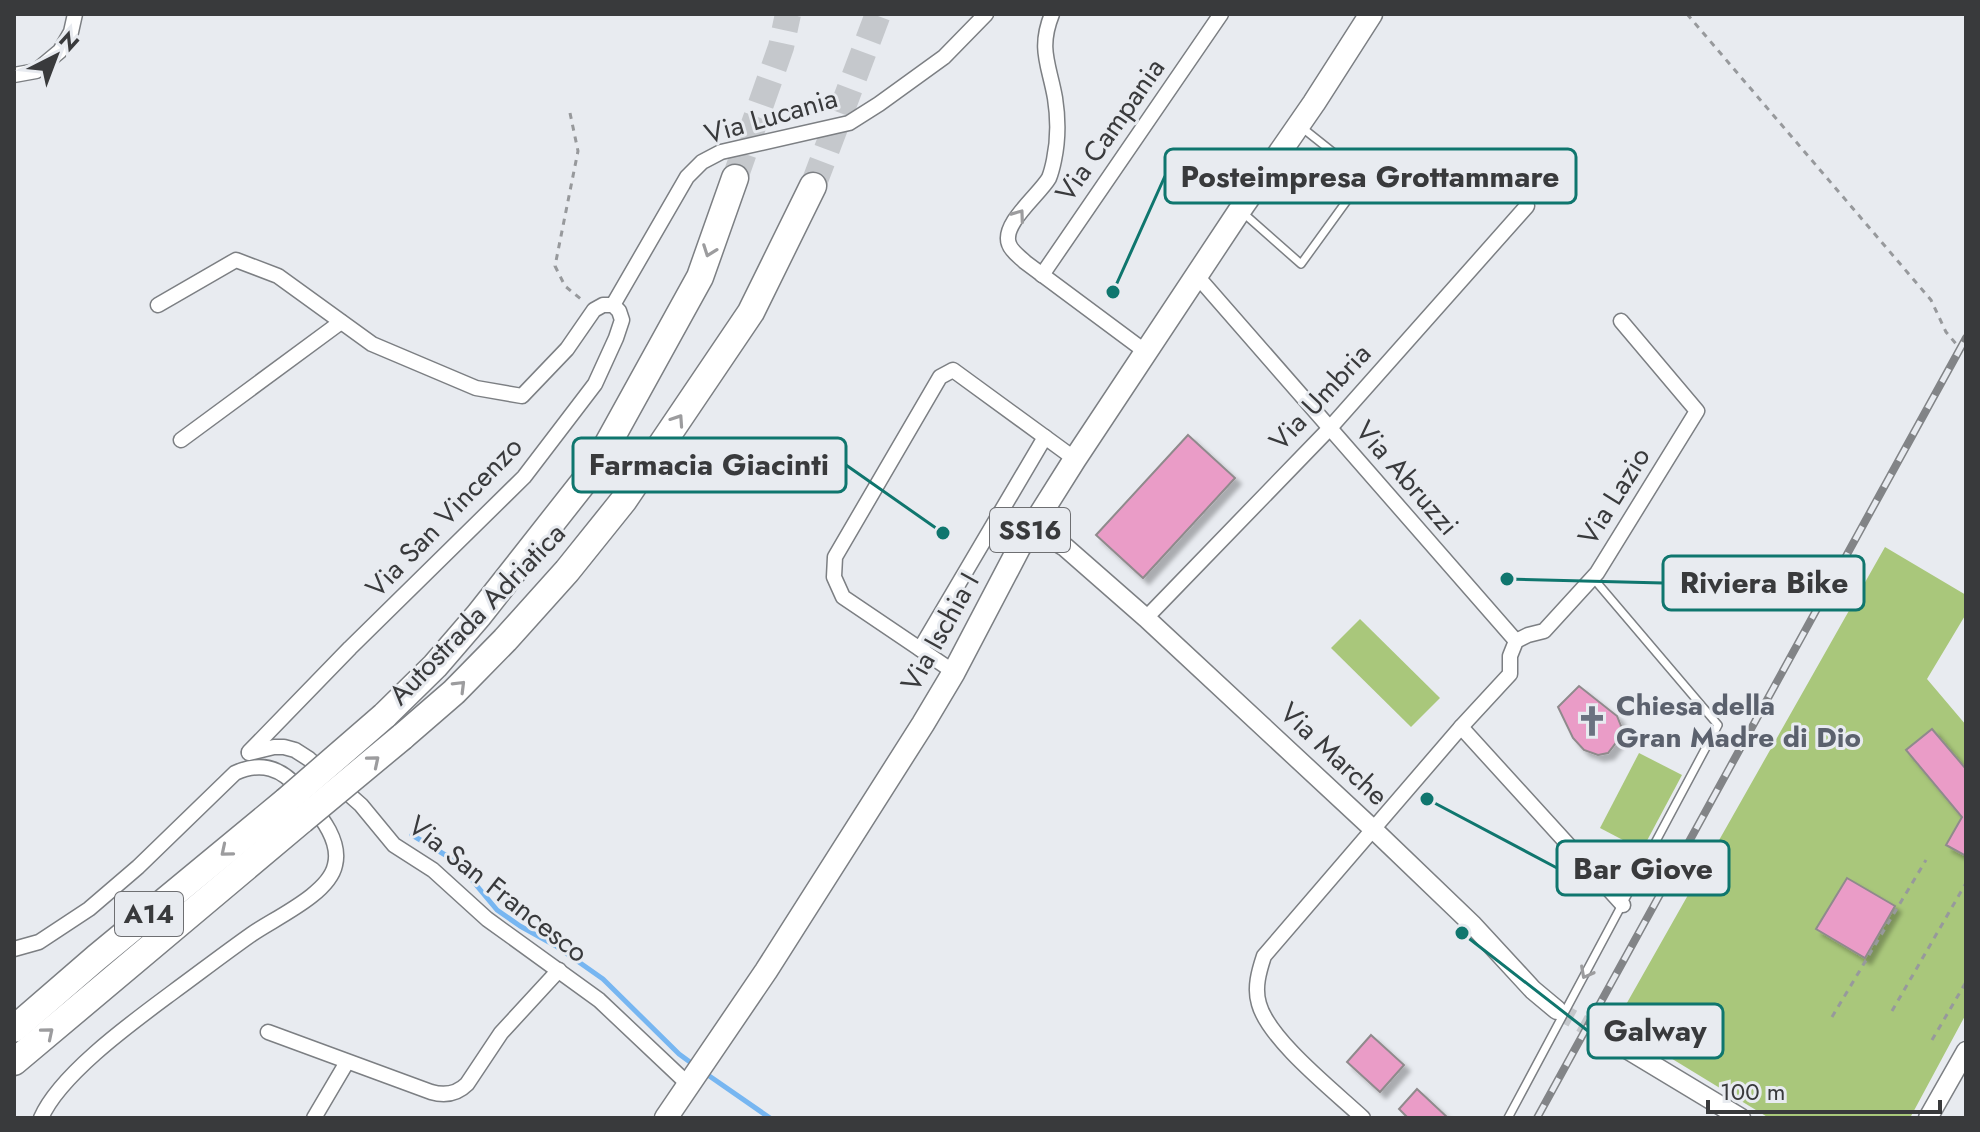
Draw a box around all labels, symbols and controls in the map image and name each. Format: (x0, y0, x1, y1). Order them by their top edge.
north arrow (16, 16, 96, 96)
text: N (52, 23, 87, 59)
street label: Via Campania (1045, 50, 1175, 210)
street label: Via Lucania (700, 77, 842, 155)
callout: Posteimpresa Grottammare (1165, 149, 1576, 203)
text: Posteimpresa Grottammare (1181, 155, 1559, 198)
one-way arrow (1010, 210, 1024, 224)
one-way arrow (702, 243, 719, 257)
street label: Via Umbria (1260, 334, 1380, 460)
street label: Via Abruzzi (1346, 412, 1468, 544)
one-way arrow (668, 415, 683, 429)
street label: Via San Vincenzo (356, 427, 532, 607)
callout: Farmacia Giacinti (573, 438, 846, 492)
street label: Via Lazio (1568, 439, 1660, 553)
text: Farmacia Giacinti (589, 443, 829, 486)
road number: SS16 (990, 508, 1070, 552)
street label: Autostrada Adriatica (379, 514, 575, 714)
callout: Riviera Bike (1663, 556, 1864, 610)
text: Riviera Bike (1680, 561, 1848, 604)
street label: Via Ischia I (891, 565, 989, 699)
one-way arrow (451, 681, 466, 695)
place label: Chiesa della Gran Madre di Dio (1616, 685, 1861, 758)
street label: Via Marche (1270, 693, 1398, 815)
church icon: Chiesa della Gran Madre di Dio (1575, 704, 1609, 738)
one-way arrow (364, 756, 379, 771)
street label: Via San Francesco (399, 806, 597, 972)
one-way arrow (221, 841, 235, 856)
callout: Bar Giove (1557, 841, 1729, 895)
text: Bar Giove (1573, 847, 1713, 890)
road number: A14 (115, 892, 183, 936)
one-way arrow (1581, 965, 1596, 980)
callout: Galway (1588, 1004, 1723, 1058)
text: Galway (1603, 1009, 1707, 1052)
one-way arrow (39, 1028, 53, 1043)
scale bar (1708, 1064, 1940, 1114)
text: 100 m (1720, 1074, 1786, 1109)

